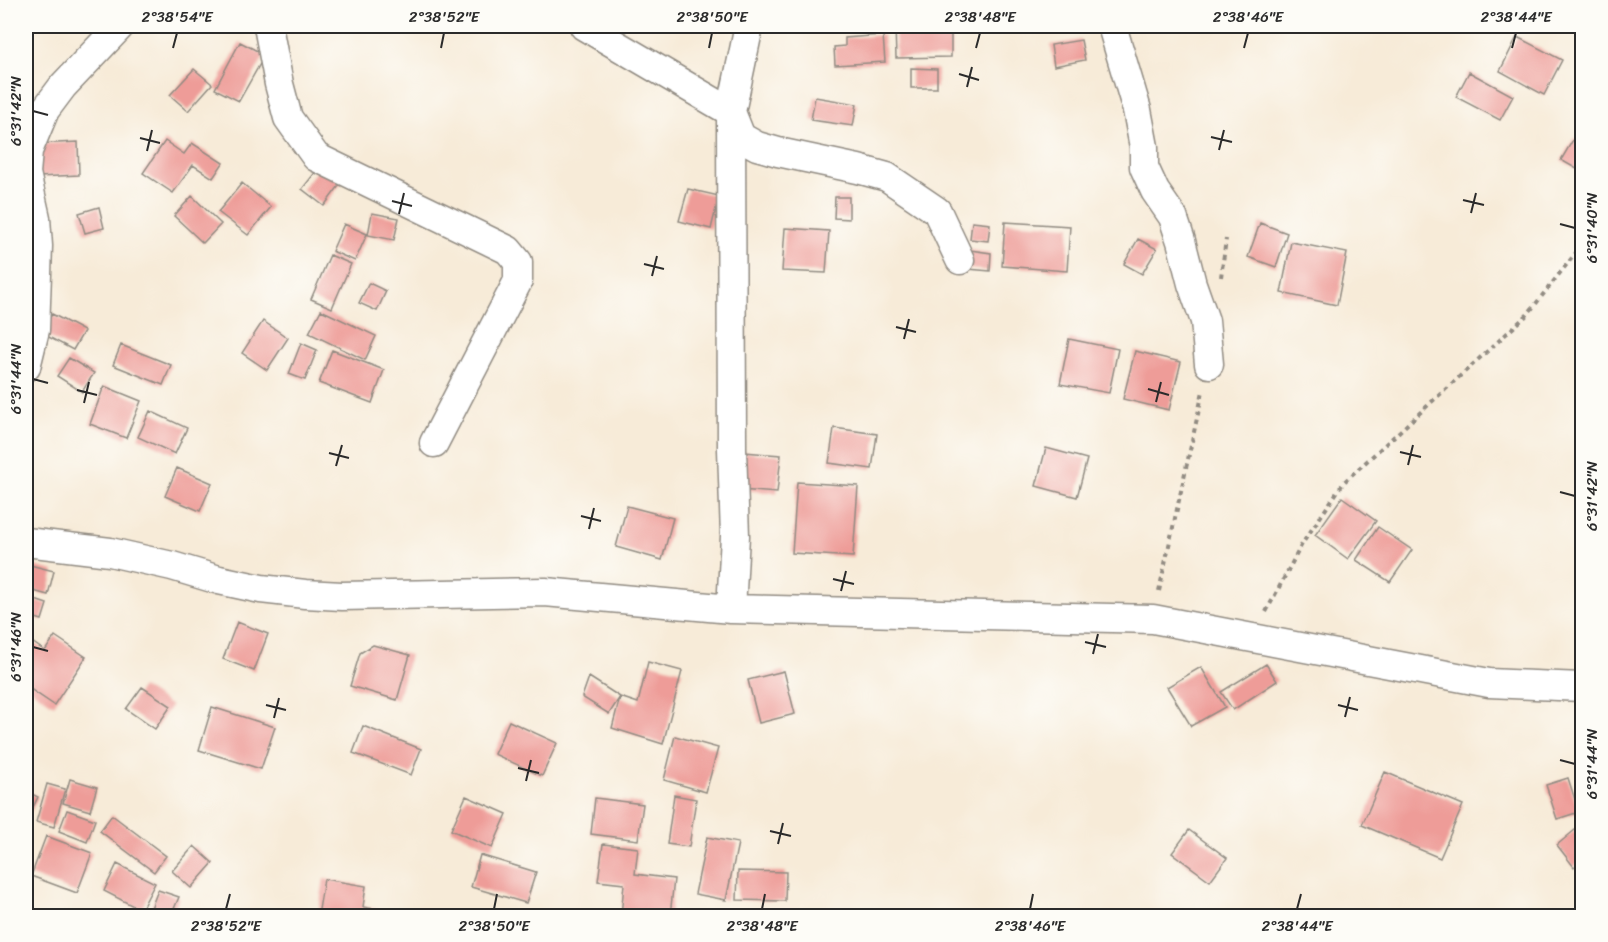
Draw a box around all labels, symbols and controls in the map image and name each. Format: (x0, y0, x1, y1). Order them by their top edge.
text: 2°38'54"E (141, 4, 214, 30)
text: 2°38'52"E (409, 4, 481, 30)
text: 2°38'50"E (676, 4, 749, 30)
text: 2°38'48"E (945, 4, 1017, 30)
text: 2°38'46"E (1213, 4, 1285, 30)
text: 2°38'44"E (1480, 4, 1553, 30)
text: 6°31'42"N (3, 75, 29, 146)
text: 6°31'40"N (1579, 192, 1605, 263)
text: 6°31'44"N (3, 343, 29, 414)
text: 6°31'42"N (1579, 460, 1605, 531)
text: 6°31'46"N (3, 612, 29, 682)
text: 6°31'44"N (1579, 728, 1605, 799)
text: 2°38'52"E (191, 913, 263, 939)
text: 2°38'50"E (458, 913, 531, 939)
text: 2°38'48"E (727, 913, 799, 939)
text: 2°38'46"E (995, 913, 1067, 939)
text: 2°38'44"E (1261, 913, 1334, 939)

